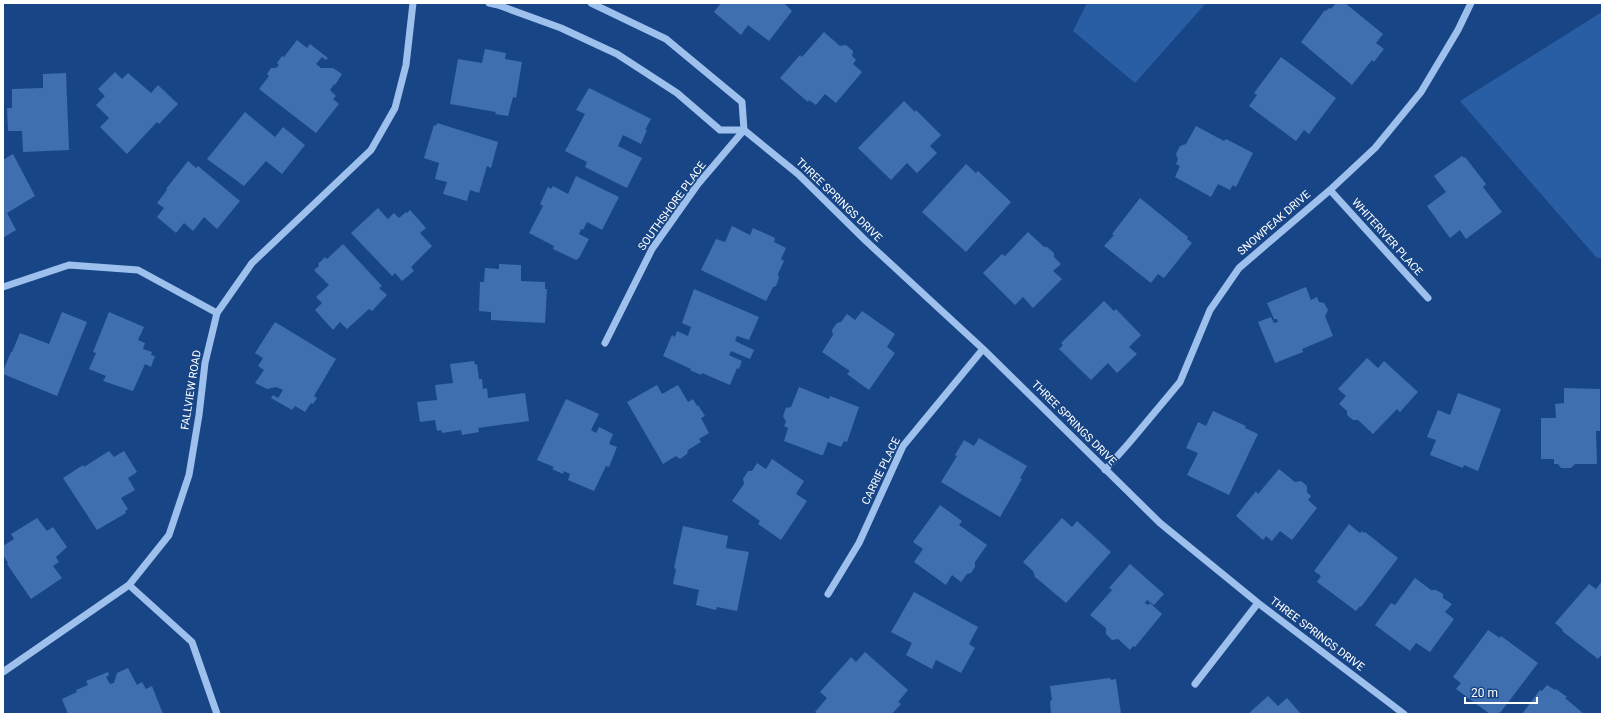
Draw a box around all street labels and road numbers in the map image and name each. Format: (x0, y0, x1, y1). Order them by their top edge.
street label: THREE SPRINGS DRIVE (793, 156, 885, 244)
street label: SOUTHSHORE PLACE (635, 159, 709, 253)
street label: SNOWPEAK DRIVE (1235, 188, 1313, 258)
street label: WHITERIVER PLACE (1349, 196, 1425, 278)
street label: FALLVIEW ROAD (178, 349, 204, 431)
street label: THREE SPRINGS DRIVE (1029, 378, 1119, 468)
street label: CARRIE PLACE (859, 435, 903, 507)
street label: THREE SPRINGS DRIVE (1267, 594, 1367, 674)

